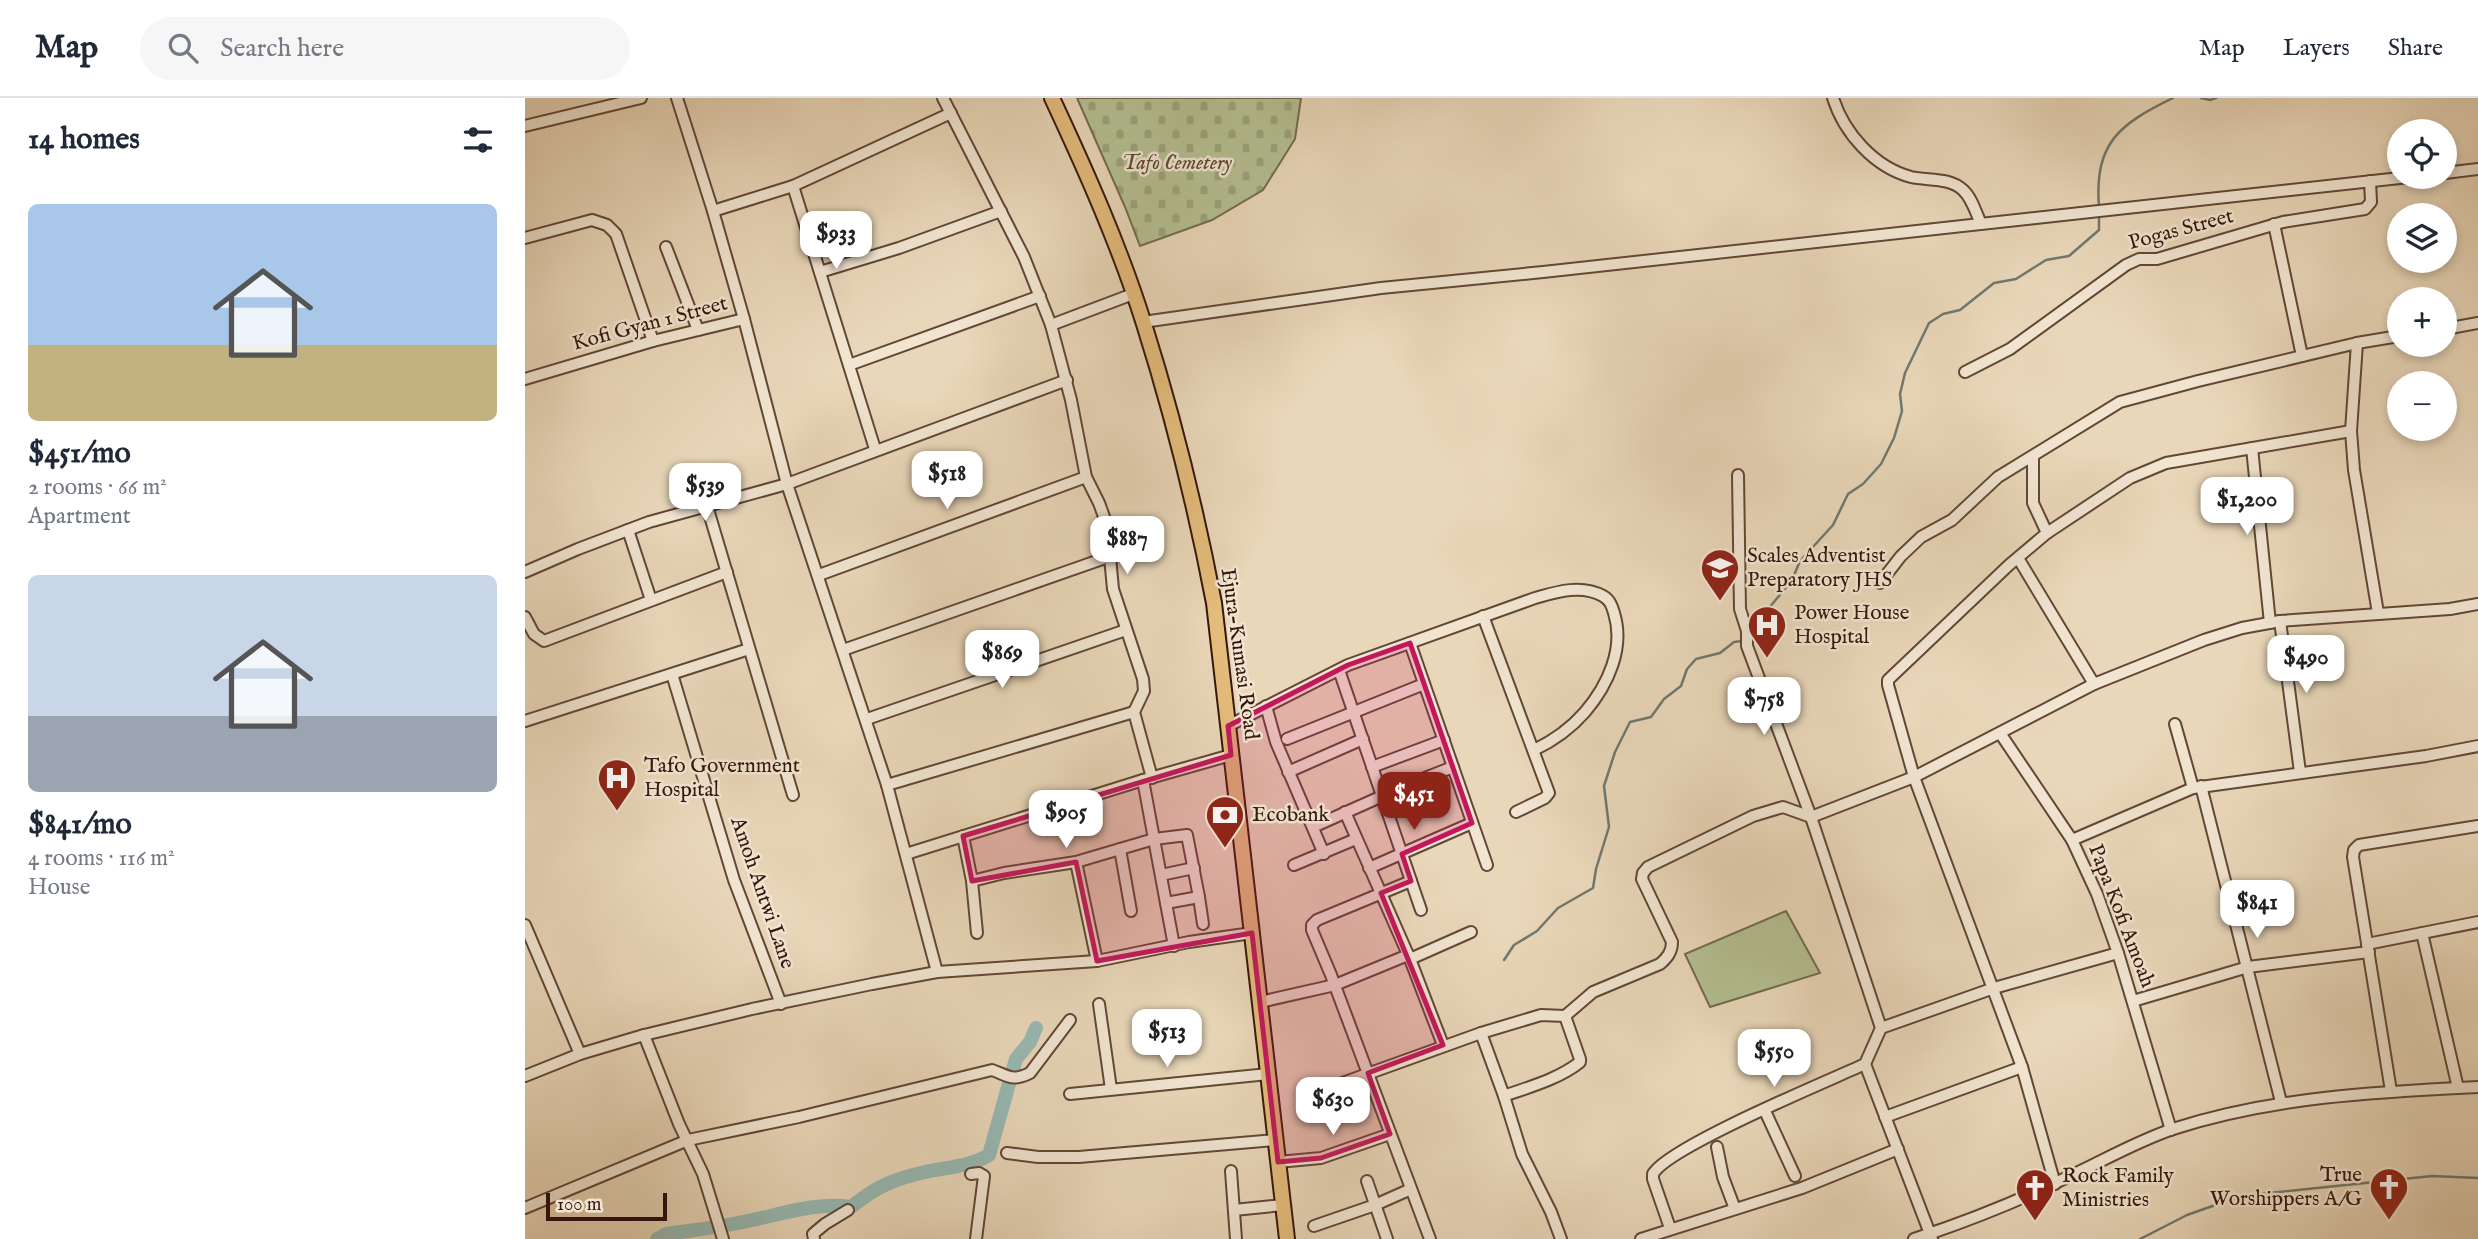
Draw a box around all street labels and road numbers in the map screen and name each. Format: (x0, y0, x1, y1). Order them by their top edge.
street label: Pogas Street (2126, 203, 2236, 257)
street label: Kofi Gyan 1 Street (569, 290, 731, 358)
street label: Ejura-Kumasi Road (1214, 566, 1265, 742)
street label: Amoh Antwi Lane (723, 813, 801, 973)
street label: Papa Kofi Amoah (2081, 841, 2161, 991)

